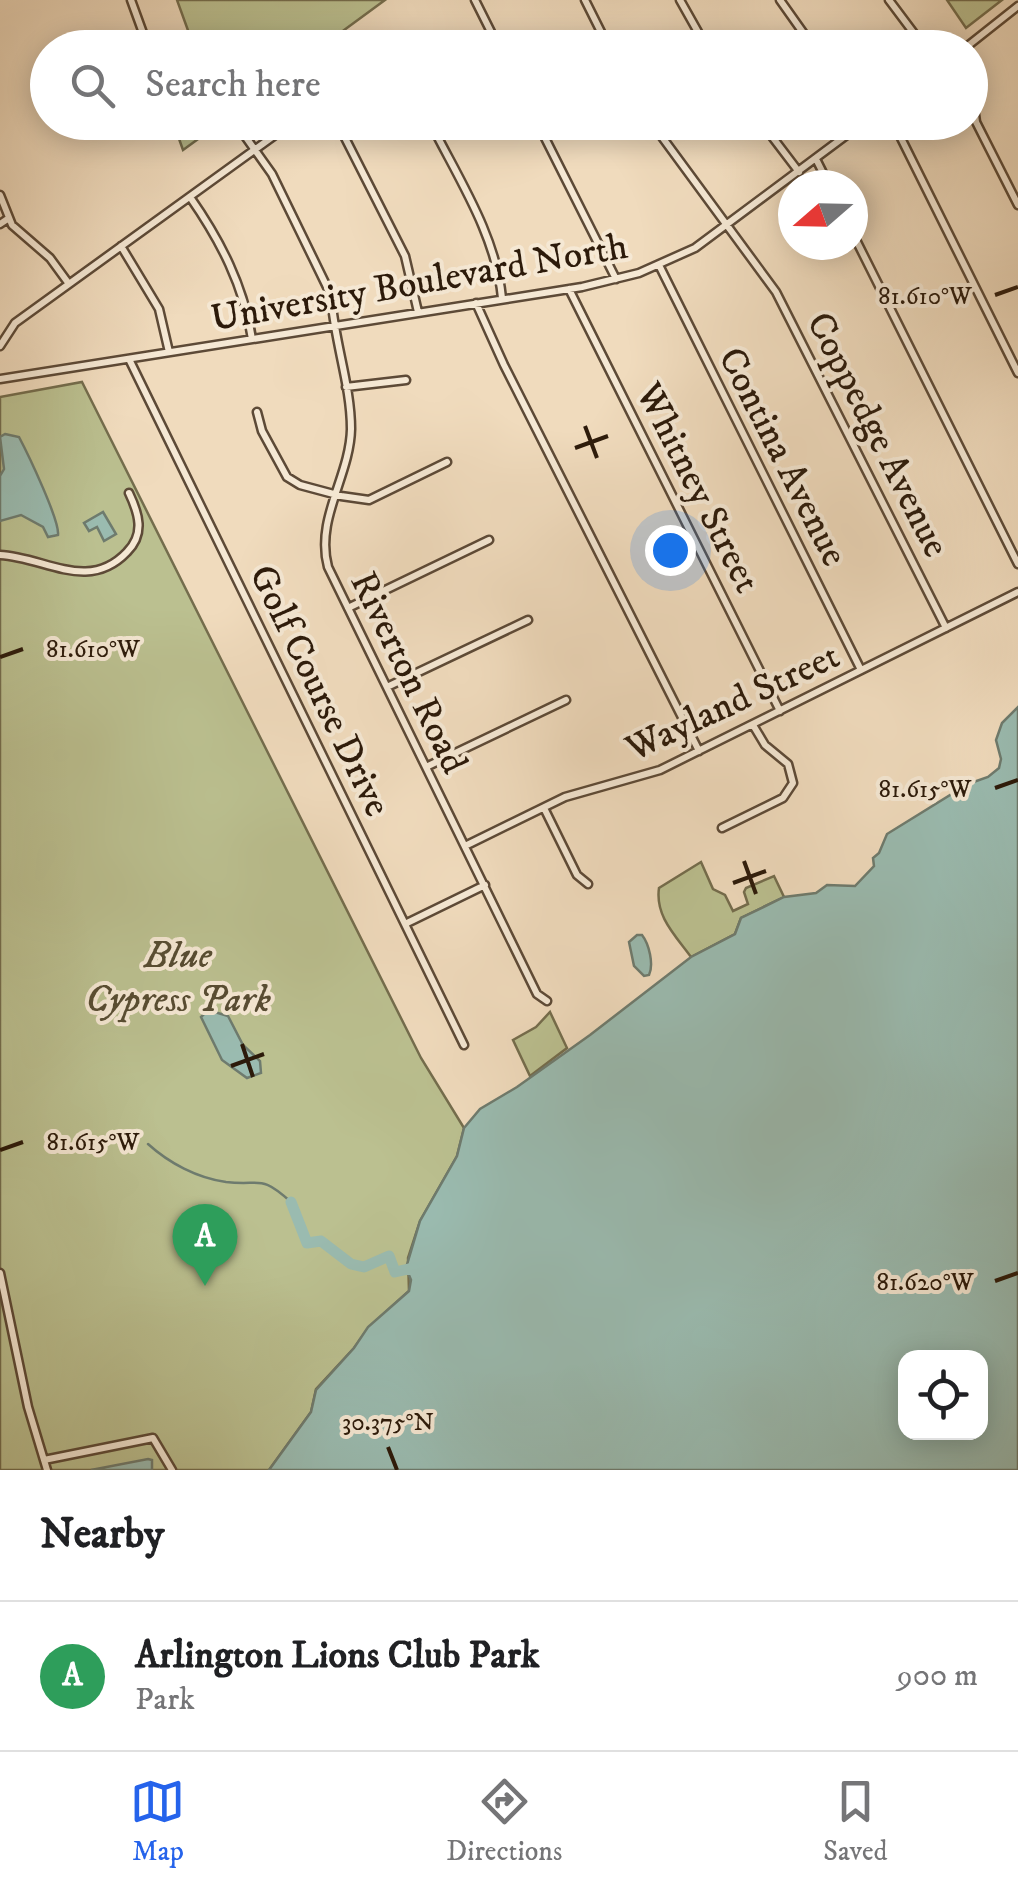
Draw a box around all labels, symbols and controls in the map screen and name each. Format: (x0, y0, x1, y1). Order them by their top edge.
search box (30, 30, 988, 140)
icon: search (65, 58, 120, 113)
text: Search here (145, 61, 321, 109)
north arrow (778, 170, 868, 260)
street label: University Boulevard North (207, 223, 632, 343)
text: 81.610°W (878, 281, 973, 312)
street label: Coppedge Avenue (795, 304, 960, 565)
street label: Contina Avenue (707, 340, 858, 574)
street label: Whitney Street (623, 374, 771, 601)
your location (645, 525, 696, 576)
street label: Golf Course Drive (238, 557, 401, 825)
street label: Riverton Road (339, 564, 478, 782)
street label: Wayland Street (618, 632, 847, 774)
text: 81.610°W (46, 634, 141, 665)
text: 81.615°W (879, 774, 973, 805)
park label: Blue Cypress Park (85, 932, 271, 1024)
text: 81.615°W (47, 1127, 141, 1158)
pin: A (172, 1204, 238, 1286)
text: 81.620°W (876, 1267, 975, 1298)
map controls (898, 1350, 988, 1440)
button: locate (898, 1350, 988, 1440)
text: 30.375°N (342, 1407, 434, 1438)
text: Nearby (40, 1509, 164, 1561)
text: Arlington Lions Club Park (135, 1632, 540, 1680)
text: A (62, 1656, 83, 1696)
text: 900 m (897, 1656, 978, 1696)
text: Park (135, 1680, 195, 1720)
tab: Map (130, 1774, 185, 1869)
tab: Directions (446, 1774, 562, 1869)
tab: Saved (823, 1774, 888, 1869)

